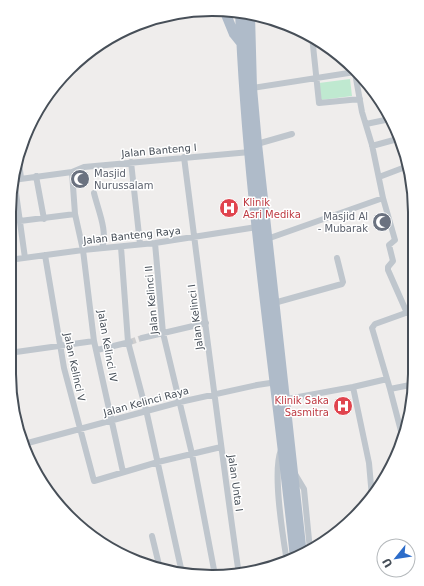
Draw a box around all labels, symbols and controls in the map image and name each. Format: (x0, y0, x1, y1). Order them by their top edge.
street label: Jalan Banteng I (120, 142, 197, 159)
mosque icon: Masjid Nurussalam (69, 168, 91, 190)
place label: Masjid Nurussalam (94, 168, 153, 191)
hospital icon: Klinik Asri Medika (218, 197, 240, 219)
place label: Klinik Asri Medika (243, 197, 301, 220)
place label: Masjid Al - Mubarak (318, 211, 368, 234)
mosque icon: Masjid Al - Mubarak (371, 211, 393, 233)
street label: Jalan Banteng Raya (82, 225, 181, 246)
street label: Jalan Kelinci II (143, 265, 160, 336)
street label: Jalan Kelinci I (186, 284, 205, 351)
street label: Jalan Kelinci IV (96, 308, 119, 383)
street label: Jalan Kelinci V (62, 331, 87, 403)
street label: Jalan Kelinci Raya (101, 385, 190, 418)
place label: Klinik Saka Sasmitra (275, 395, 329, 418)
hospital icon: Klinik Saka Sasmitra (332, 395, 354, 417)
street label: Jalan Unta I (226, 453, 245, 512)
north arrow (376, 538, 416, 578)
text: U (380, 556, 396, 570)

